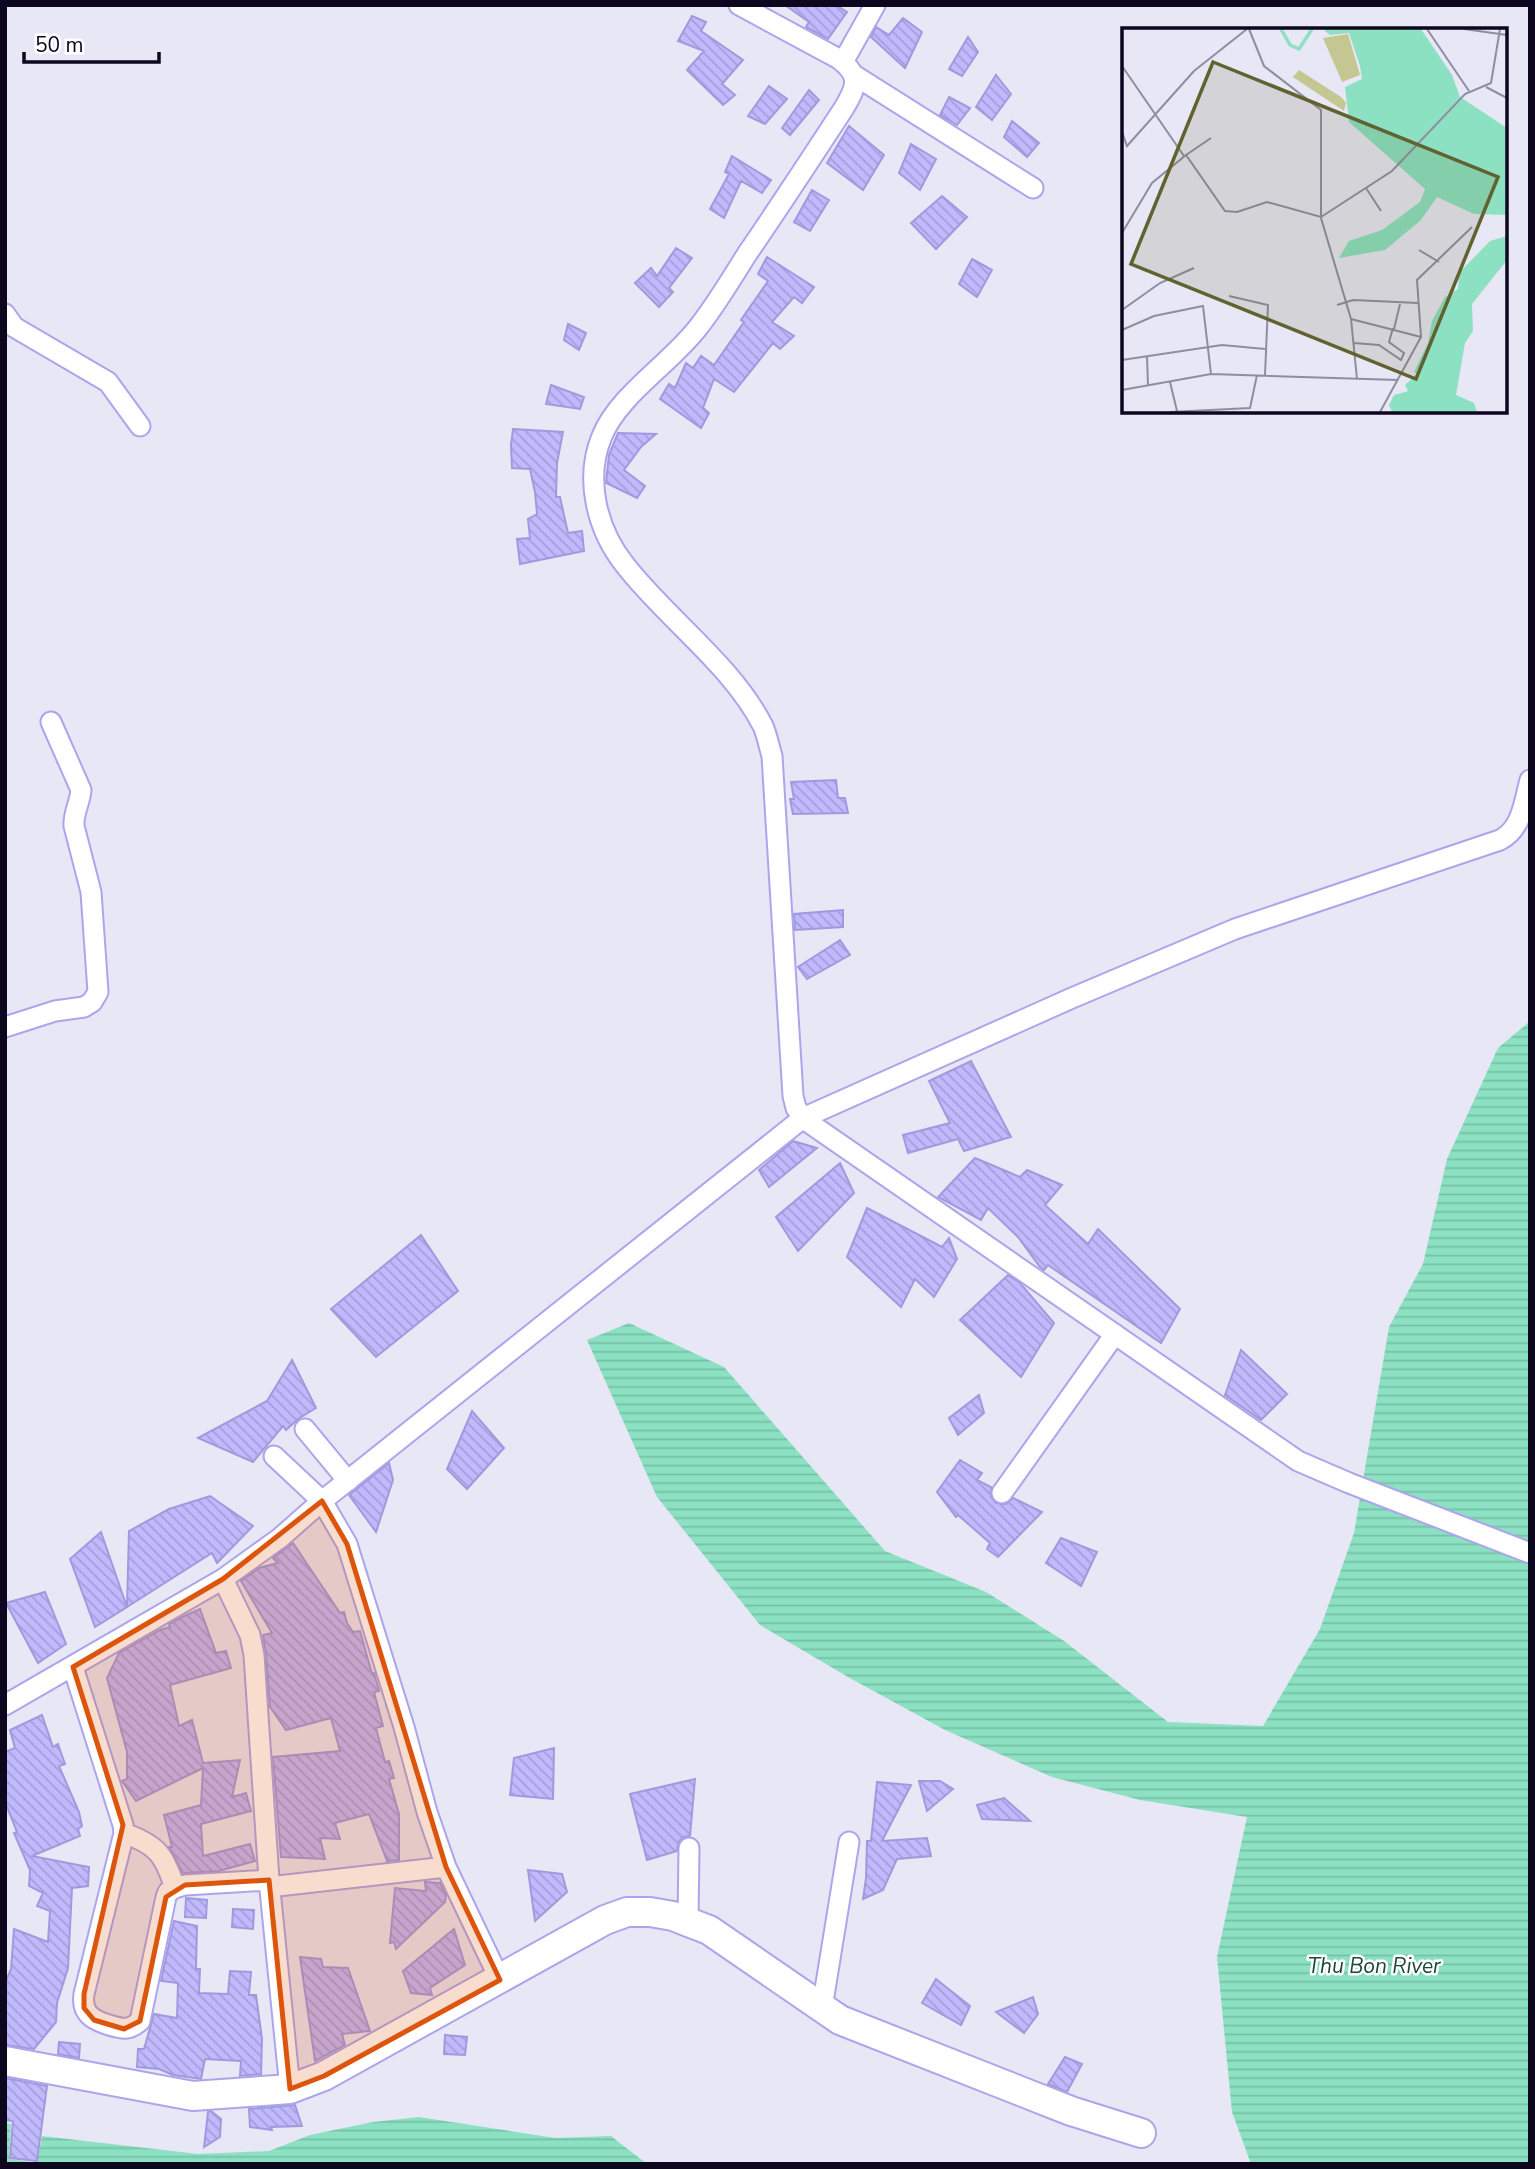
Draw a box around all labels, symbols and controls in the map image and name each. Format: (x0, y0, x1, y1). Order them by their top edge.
scale bar (24, 21, 159, 65)
inset map (1122, 28, 1507, 413)
text: 50 m (35, 31, 84, 59)
water label: Thu Bon River (1307, 1952, 1441, 1980)

